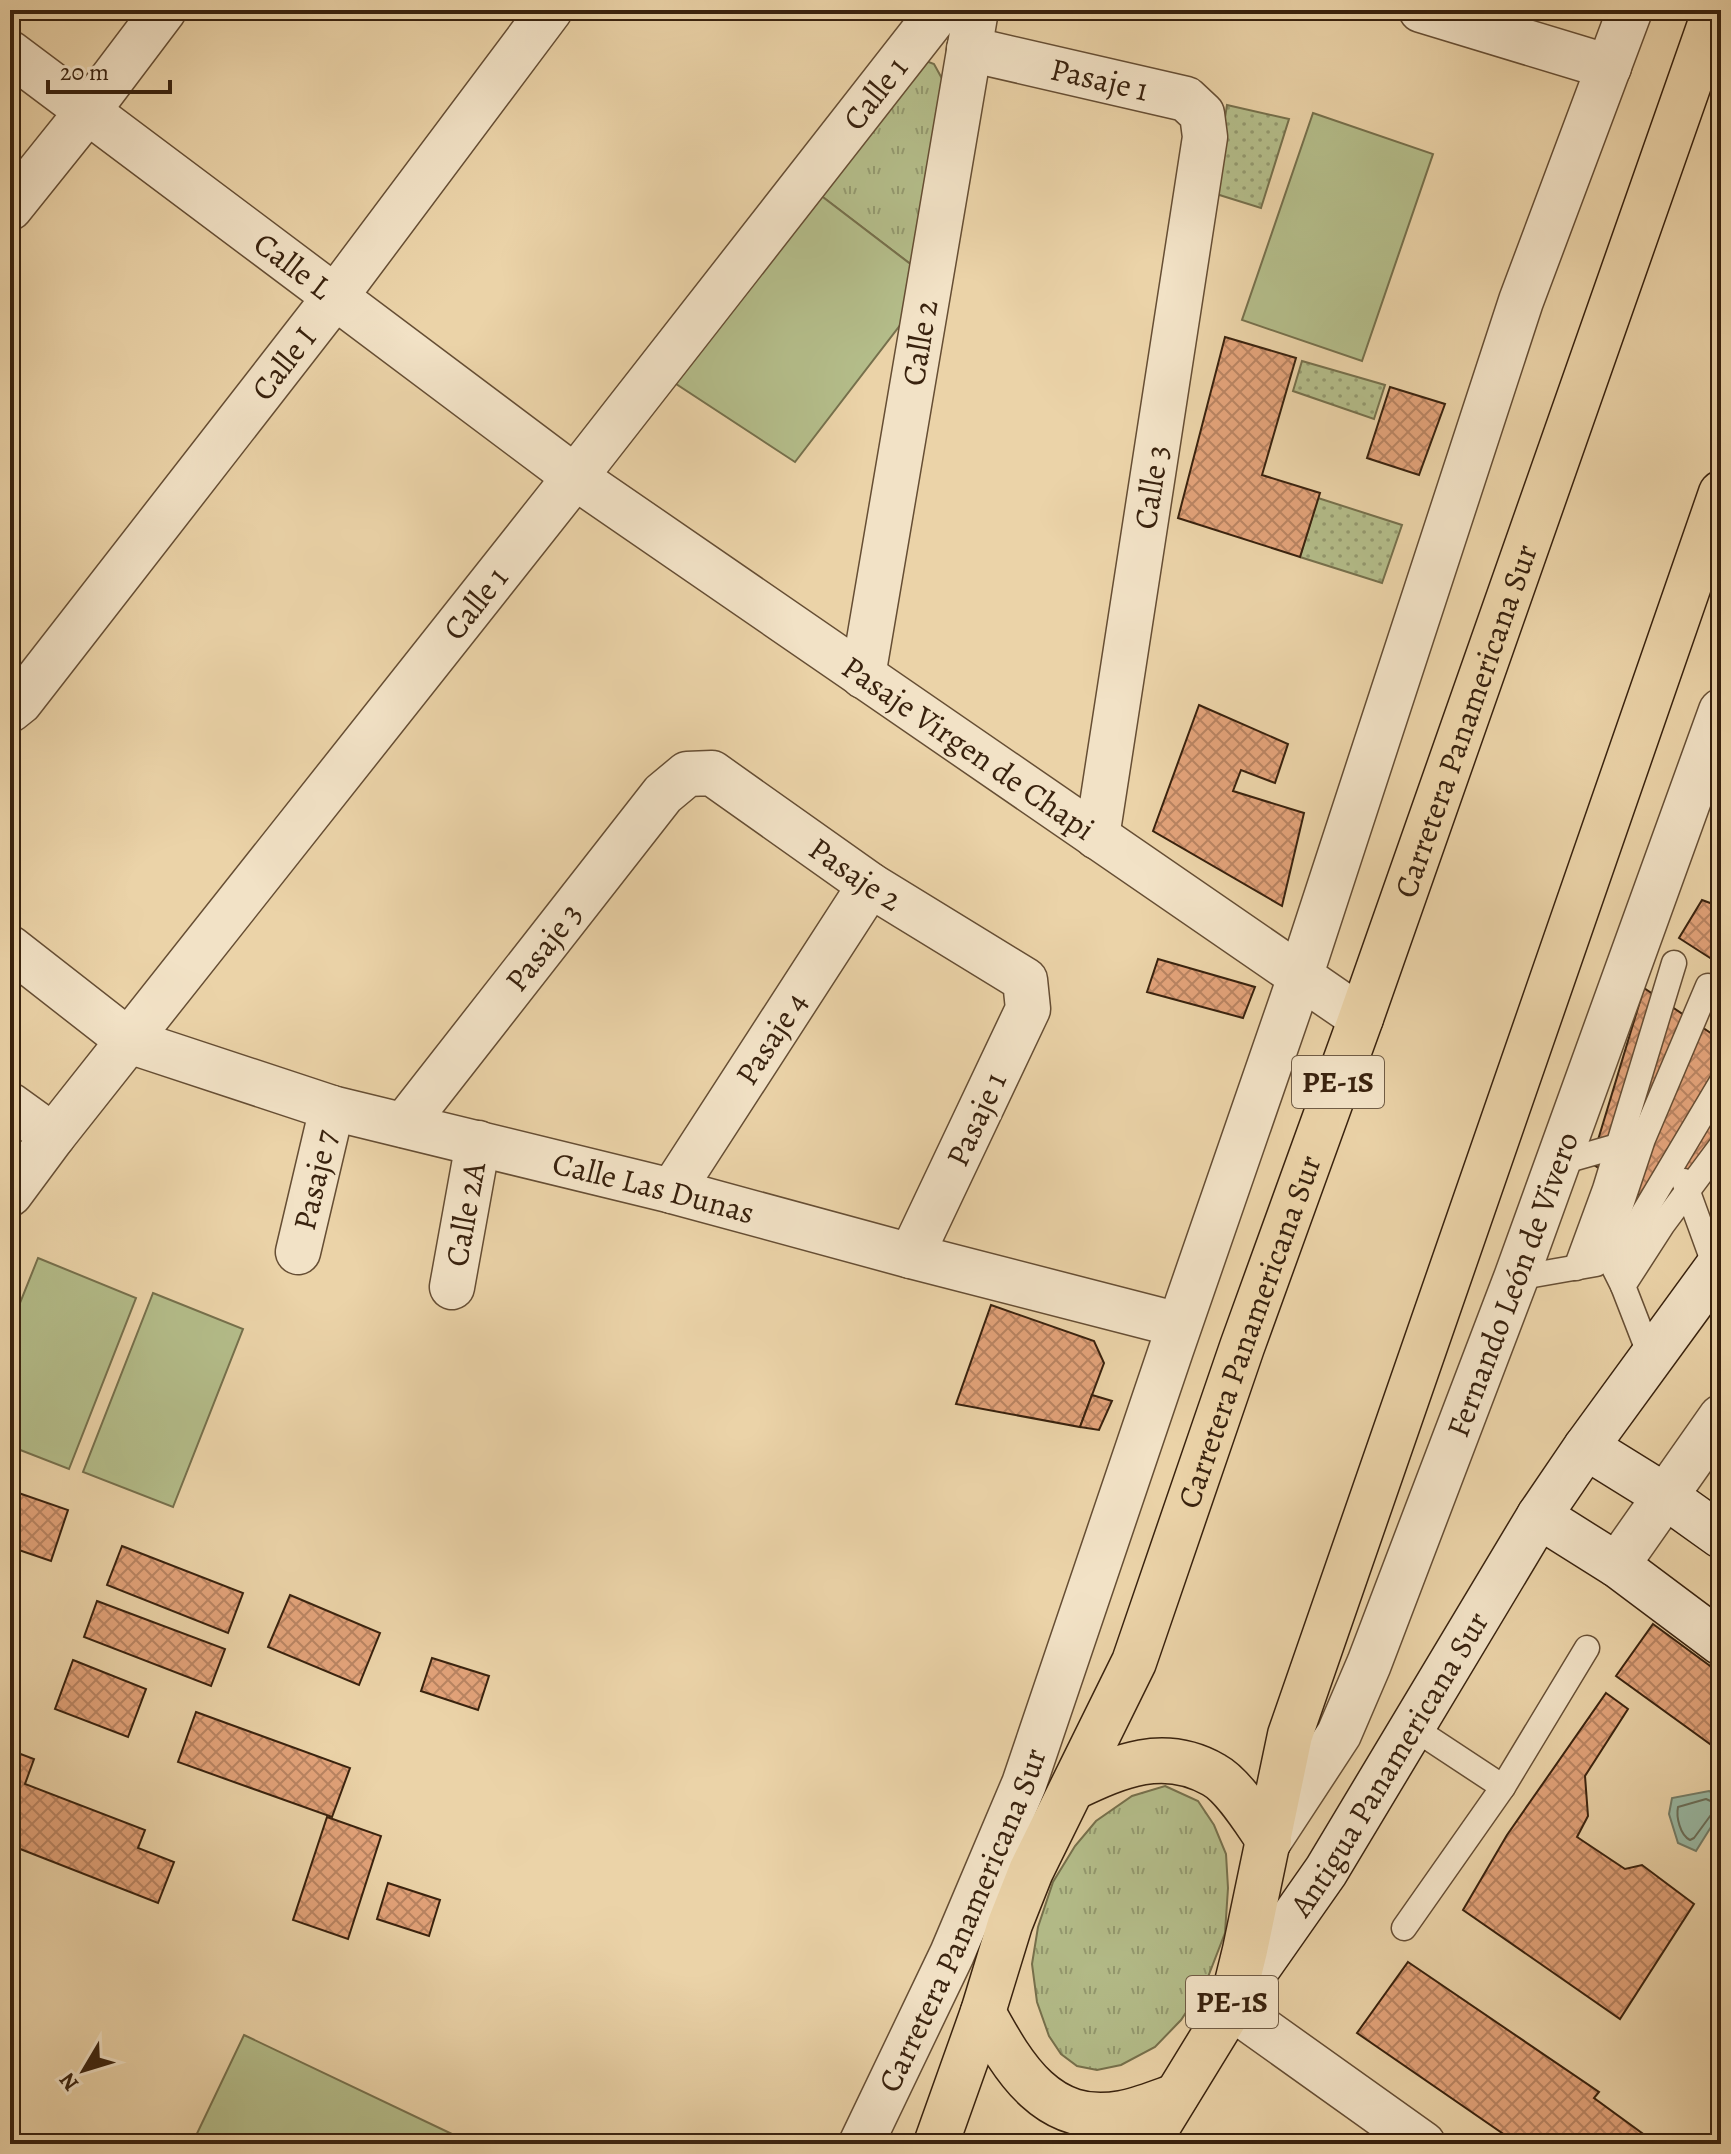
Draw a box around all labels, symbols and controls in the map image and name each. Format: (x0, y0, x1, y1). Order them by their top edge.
scale bar (48, 44, 170, 94)
street label: Pasaje 1 (1046, 46, 1153, 112)
street label: Calle 1 (832, 47, 918, 139)
text: 20 m (60, 56, 109, 88)
street label: Calle L (245, 222, 342, 310)
street label: Calle 2 (891, 296, 948, 389)
street label: Calle I (241, 317, 326, 409)
street label: Calle 3 (1123, 442, 1179, 532)
street label: Carretera Panamericana Sur (1383, 538, 1548, 904)
street label: Calle 1 (432, 557, 518, 649)
street label: Pasaje Virgen de Chapi (833, 645, 1104, 850)
street label: Pasaje 2 (800, 827, 910, 921)
street label: Pasaje 3 (495, 893, 592, 1001)
street label: Pasaje 4 (724, 983, 817, 1093)
road number: PE-1S (1292, 1056, 1384, 1108)
street label: Pasaje 1 (935, 1065, 1017, 1173)
street label: Pasaje 7 (282, 1125, 348, 1235)
street label: Fernando León de Vivero (1436, 1125, 1589, 1443)
street label: Calle Las Dunas (548, 1141, 759, 1234)
street label: Carretera Panamericana Sur (1166, 1149, 1332, 1514)
street label: Calle 2A (434, 1157, 496, 1270)
street label: Antigua Panamericana Sur (1278, 1603, 1499, 1926)
street label: Carretera Panamericana Sur (867, 1742, 1057, 2099)
road number: PE-1S (1186, 1976, 1278, 2028)
north arrow (44, 2030, 124, 2110)
text: N (52, 2066, 86, 2097)

